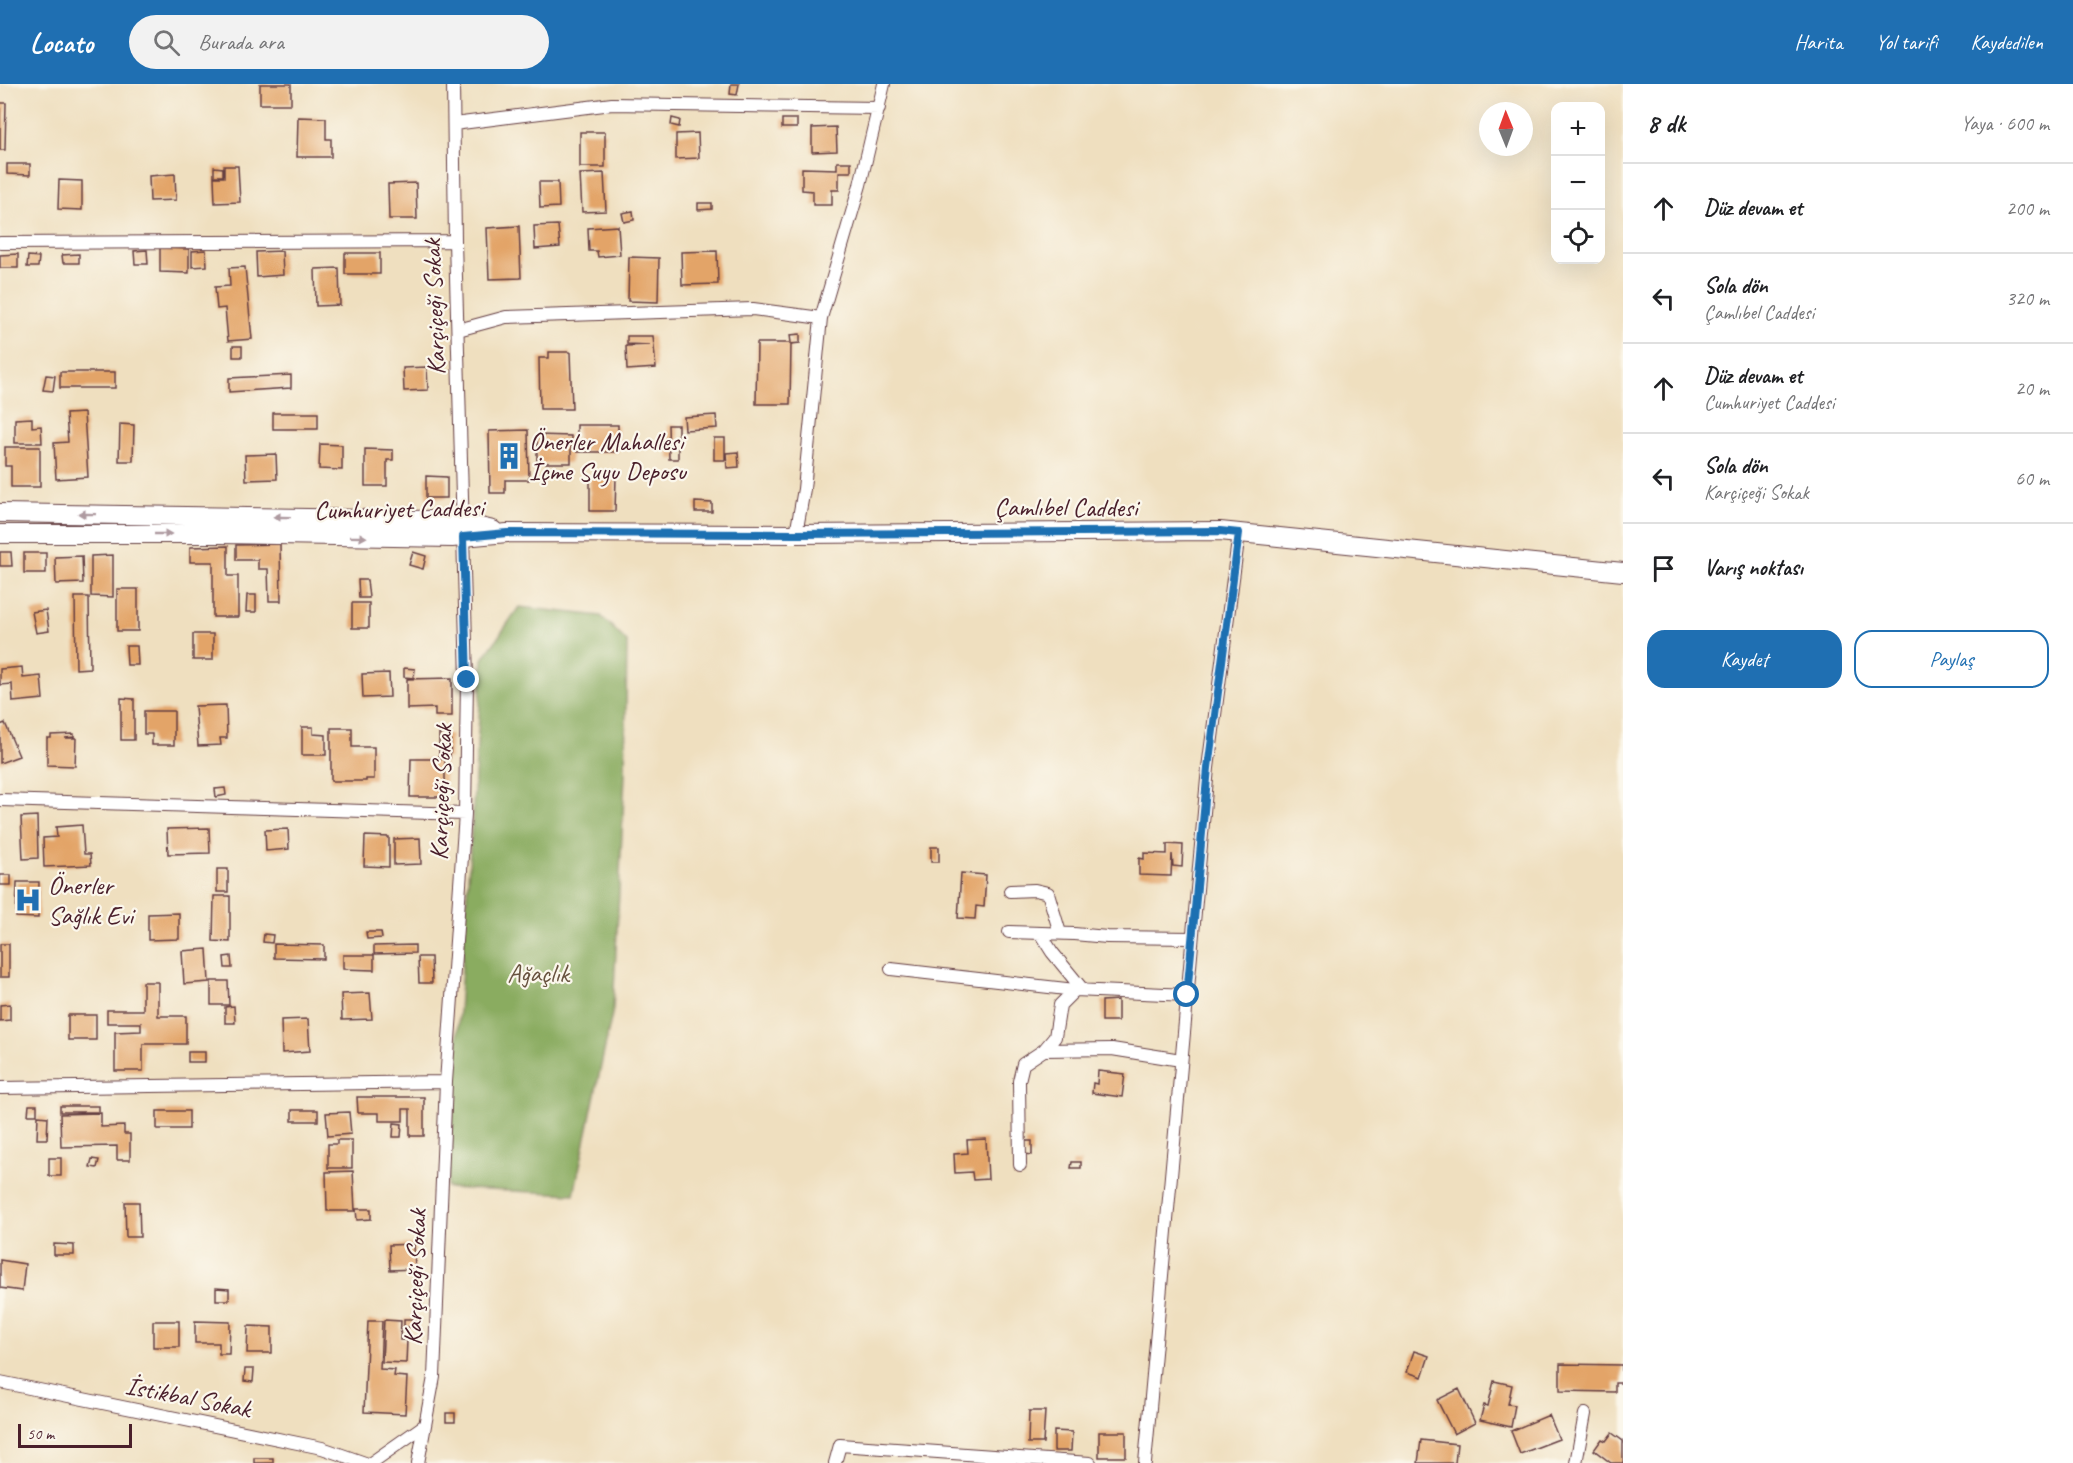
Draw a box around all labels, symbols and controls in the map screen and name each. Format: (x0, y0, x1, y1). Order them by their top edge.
search box (129, 15, 549, 69)
text: Locato (30, 25, 93, 60)
icon: search (150, 26, 183, 59)
text: Burada ara (198, 28, 284, 56)
text: Harita (1794, 29, 1843, 55)
text: Yol tarifi (1876, 29, 1937, 55)
text: Kaydedilen (1970, 29, 2043, 55)
north arrow (1479, 102, 1533, 156)
map controls (1551, 102, 1605, 264)
button: + (1551, 102, 1605, 156)
text: 8 dk (1647, 107, 1685, 140)
text: Yaya · 600 m (1961, 111, 2049, 136)
button: − (1551, 156, 1605, 210)
icon: ahead (1647, 192, 1680, 225)
text: Düz devam et (1704, 194, 1802, 222)
text: 200 m (2006, 196, 2049, 221)
button: locate (1551, 210, 1605, 264)
street label: Karçiçeği Sokak (415, 237, 453, 376)
text: Sola dön (1704, 272, 1768, 300)
icon: left (1647, 282, 1680, 315)
text: 320 m (2006, 286, 2049, 311)
text: Çamlıbel Caddesi (1704, 300, 1814, 325)
text: Düz devam et (1704, 362, 1802, 390)
icon: ahead (1647, 372, 1680, 405)
text: 20 m (2015, 376, 2049, 401)
text: Cumhuriyet Caddesi (1704, 390, 1834, 415)
place label: Önerler Mahallesi İçme Suyu Deposu (529, 425, 687, 488)
building icon: Önerler Mahallesi İçme Suyu Deposu (494, 441, 524, 471)
text: Sola dön (1704, 452, 1768, 480)
icon: left (1647, 462, 1680, 495)
text: 60 m (2015, 466, 2049, 491)
text: Karçiçeği Sokak (1704, 480, 1809, 505)
street label: Cumhuriyet Caddesi (314, 491, 487, 527)
street label: Çamlıbel Caddesi (994, 491, 1141, 524)
one-way arrow (77, 509, 96, 518)
one-way arrow (272, 512, 291, 522)
one-way arrow (154, 529, 173, 539)
one-way arrow (349, 532, 368, 541)
icon: arrive (1647, 552, 1680, 585)
text: Varış noktası (1704, 554, 1803, 582)
button: Kaydet (1647, 630, 1842, 688)
button: Paylaş (1854, 630, 2049, 688)
route end (453, 666, 479, 692)
street label: Karçiçeği Sokak (422, 722, 460, 861)
place label: Önerler Sağlık Evi (48, 869, 136, 932)
hospital icon: Önerler Sağlık Evi (13, 885, 43, 915)
park label: Ağaçlık (507, 957, 571, 990)
route start (1173, 981, 1199, 1007)
street label: Karçiçeği Sokak (396, 1207, 434, 1346)
street label: İstikbal Sokak (123, 1369, 256, 1426)
scale bar (18, 1421, 132, 1448)
text: 50 m (27, 1424, 54, 1444)

